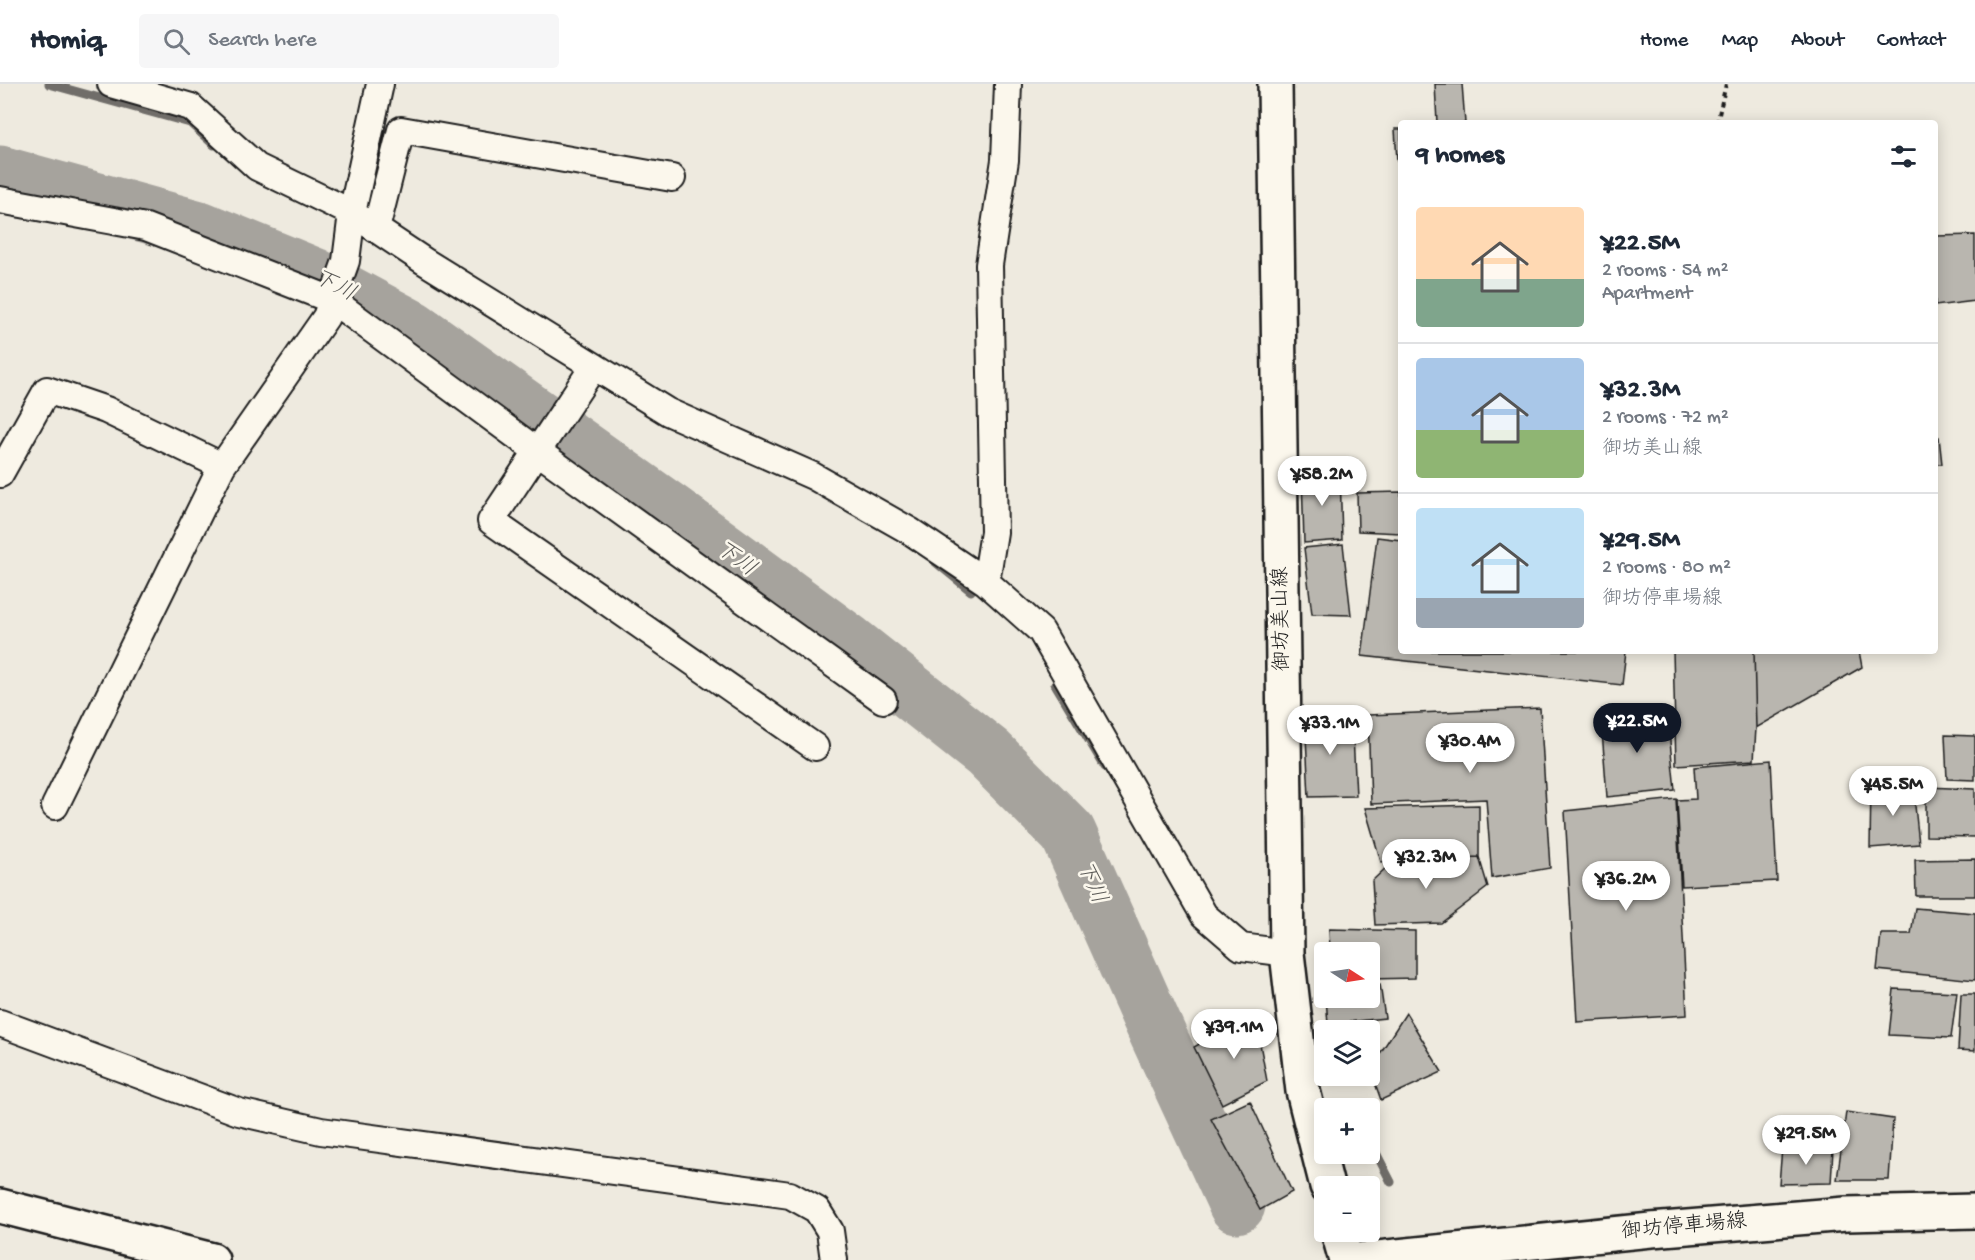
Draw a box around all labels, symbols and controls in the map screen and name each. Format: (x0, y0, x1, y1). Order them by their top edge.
search box (139, 14, 559, 68)
text: Homiq (30, 25, 103, 58)
icon: search (160, 25, 193, 58)
text: Search here (208, 28, 317, 54)
text: Home (1640, 29, 1688, 54)
text: Map (1721, 29, 1758, 54)
text: About (1791, 29, 1844, 54)
text: Contact (1877, 29, 1945, 54)
icon: filters (1887, 140, 1920, 173)
text: 9 homes (1416, 141, 1504, 172)
text: ¥22.5M (1602, 229, 1679, 260)
icon: home (1464, 231, 1536, 303)
text: 2 rooms · 54 m² (1602, 260, 1729, 283)
water label: 下川 (308, 265, 360, 309)
text: Apartment (1602, 283, 1692, 306)
text: ¥32.3M (1602, 376, 1680, 407)
icon: home (1464, 382, 1536, 454)
text: 2 rooms · 72 m² (1602, 407, 1729, 430)
text: 御坊美山線 (1602, 438, 1702, 461)
pin: ¥58.2M (1273, 456, 1371, 507)
text: ¥58.2M (1292, 464, 1352, 487)
text: ¥29.5M (1602, 526, 1680, 557)
icon: home (1464, 532, 1536, 604)
water label: 下川 (710, 537, 760, 583)
text: 2 rooms · 80 m² (1602, 557, 1731, 580)
street label: 御坊美山線 (1269, 566, 1296, 672)
text: 御坊停車場線 (1602, 588, 1722, 611)
pin: ¥22.5M (1588, 703, 1686, 754)
pin: ¥33.1M (1281, 705, 1379, 756)
text: ¥22.5M (1607, 711, 1667, 734)
text: ¥33.1M (1301, 713, 1359, 736)
pin: ¥30.4M (1421, 723, 1519, 774)
text: ¥30.4M (1440, 731, 1500, 754)
pin: ¥45.5M (1844, 766, 1942, 817)
text: ¥45.5M (1863, 774, 1923, 797)
pin: ¥32.3M (1377, 839, 1475, 890)
text: ¥32.3M (1396, 847, 1456, 870)
water label: 下川 (1069, 858, 1111, 908)
pin: ¥36.2M (1577, 861, 1675, 912)
text: ¥36.2M (1596, 869, 1656, 892)
north arrow (1314, 942, 1380, 1008)
map controls (1314, 942, 1380, 1242)
pin: ¥39.1M (1185, 1009, 1283, 1060)
text: ¥39.1M (1205, 1017, 1263, 1040)
button: layers (1314, 1020, 1380, 1086)
button: + (1314, 1098, 1380, 1164)
pin: ¥29.5M (1757, 1115, 1855, 1166)
text: ¥29.5M (1776, 1123, 1836, 1146)
button: − (1314, 1176, 1380, 1242)
street label: 御坊停車場線 (1620, 1208, 1748, 1246)

